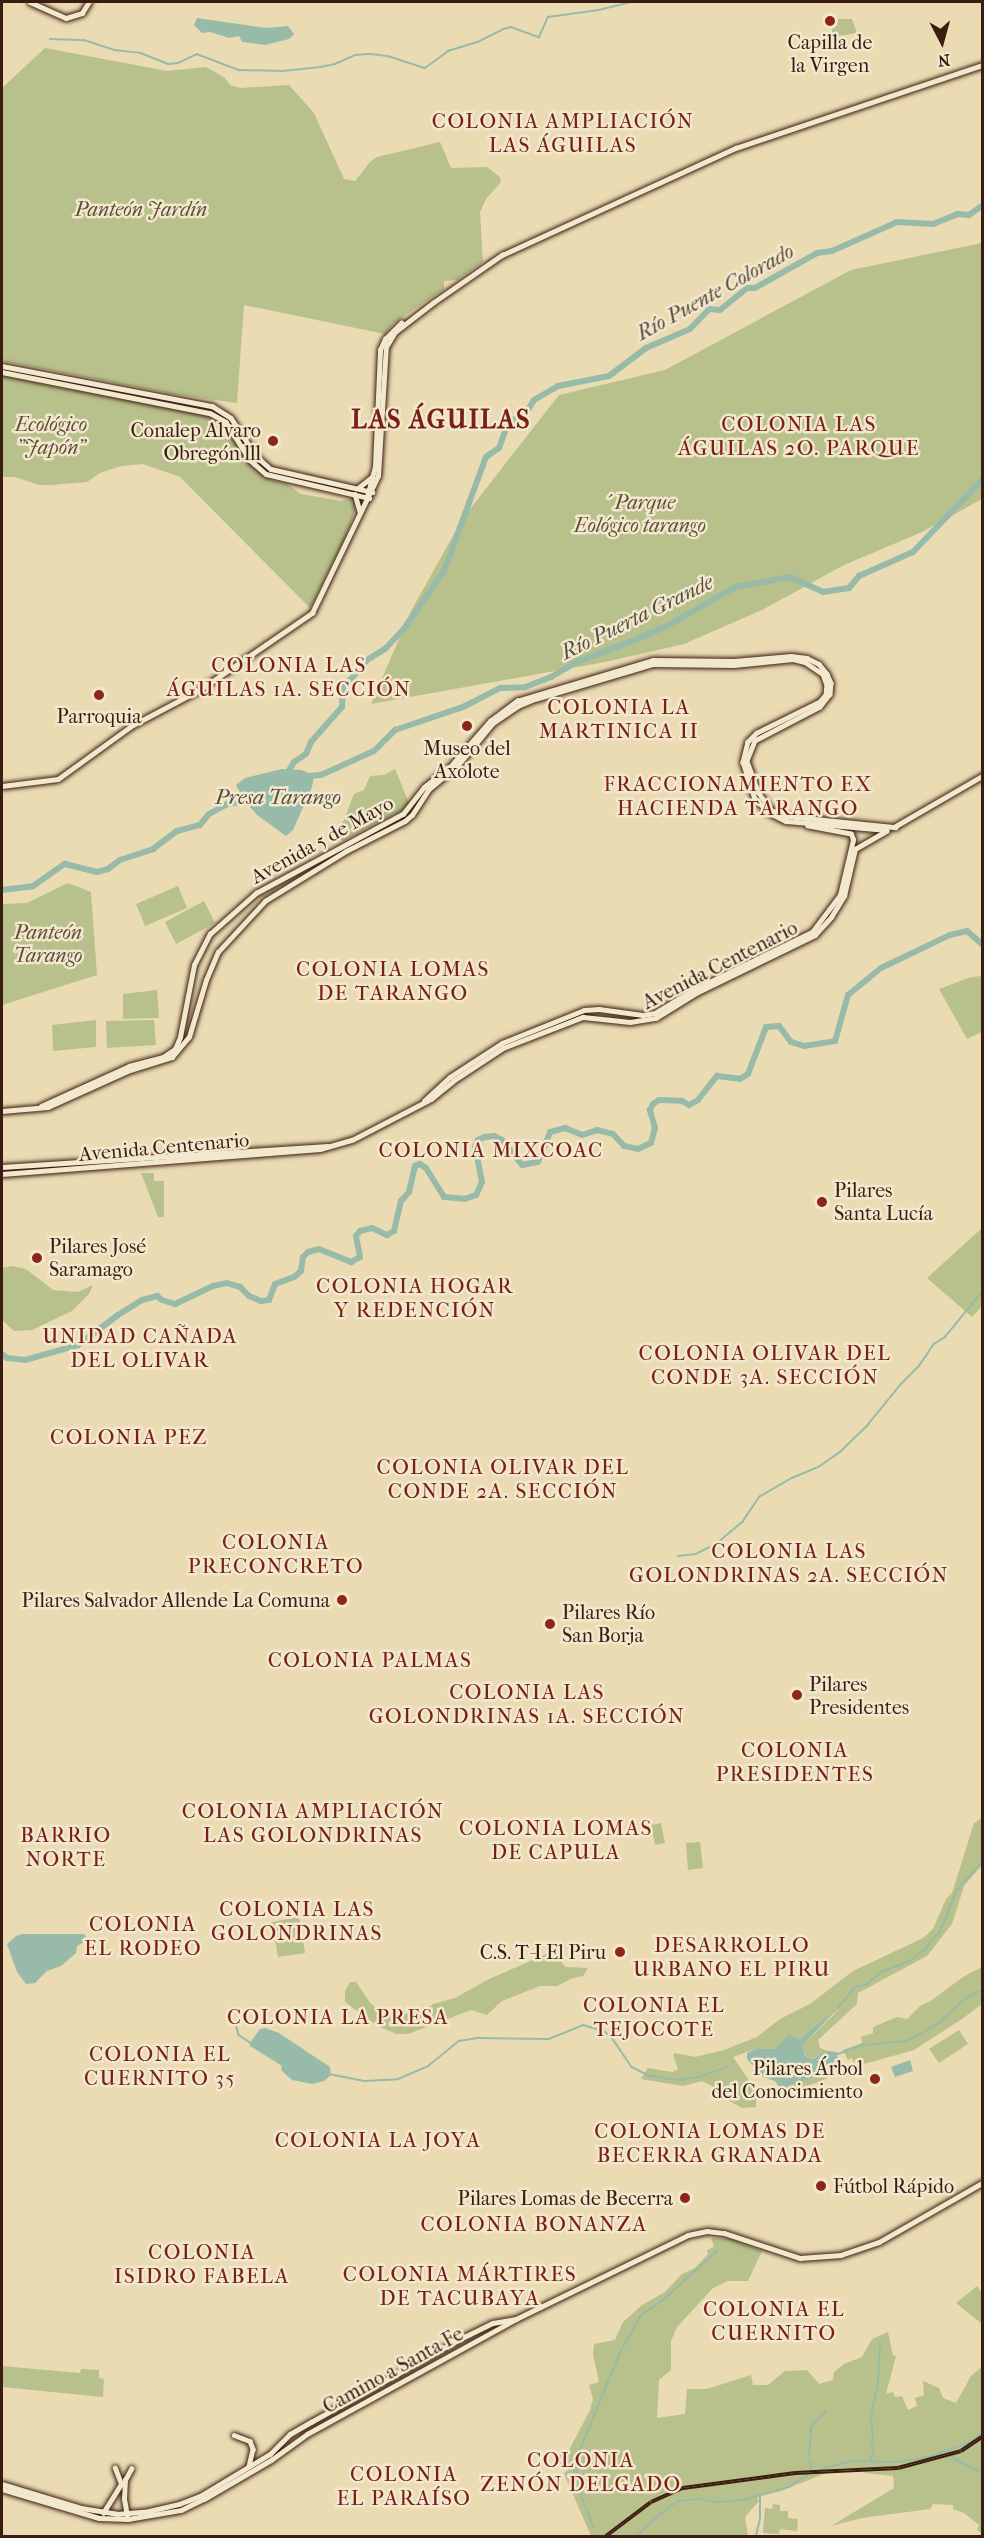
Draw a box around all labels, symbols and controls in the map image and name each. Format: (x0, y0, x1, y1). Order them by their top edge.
north arrow (912, 12, 972, 72)
marker: Capilla de la Virgen (823, 14, 837, 28)
place label: Capilla de la Virgen (788, 30, 872, 77)
text: N (937, 50, 951, 70)
district label: COLONIA AMPLIACIÓN LAS ÁGUILAS (432, 108, 694, 158)
park label: Panteón Jardín (75, 197, 207, 221)
water label: Río Puente Colorado (632, 238, 798, 346)
district label: LAS ÁGUILAS (351, 404, 531, 436)
district label: COLONIA LAS ÁGUILAS 2O. PARQUE (678, 411, 920, 461)
park label: Ecológico "Japón" (15, 412, 87, 459)
place label: Conalep Alvaro Obregón lll (130, 418, 261, 465)
marker: Conalep Alvaro Obregón lll (266, 434, 280, 448)
park label: ´Parque Eológico tarango (574, 491, 706, 538)
water label: Río Puerta Grande (557, 569, 717, 665)
district label: COLONIA LAS ÁGUILAS 1A. SECCIÓN (166, 652, 412, 702)
marker: Parroquia (92, 688, 106, 702)
district label: COLONIA LA MARTINICA II (539, 694, 699, 744)
place label: Parroquia (56, 704, 142, 728)
marker: Museo del Axolote (460, 719, 474, 733)
place label: Museo del Axolote (423, 736, 511, 783)
district label: FRACCIONAMIENTO EX HACIENDA TARANGO (603, 771, 873, 821)
water label: Presa Tarango (215, 784, 341, 810)
street label: Avenida 5 de Mayo (246, 791, 398, 889)
street label: Avenida Centenario (638, 915, 802, 1015)
park label: Panteón Tarango (13, 920, 83, 967)
district label: COLONIA LOMAS DE TARANGO (296, 956, 490, 1006)
street label: Avenida Centenario (78, 1128, 250, 1166)
district label: COLONIA MIXCOAC (378, 1137, 604, 1163)
place label: Pilares Santa Lucía (834, 1178, 933, 1225)
marker: Pilares Santa Lucía (815, 1195, 829, 1209)
place label: Pilares José Saramago (49, 1234, 146, 1281)
marker: Pilares José Saramago (30, 1251, 44, 1265)
district label: COLONIA HOGAR Y REDENCIÓN (316, 1273, 514, 1323)
district label: UNIDAD CAÑADA DEL OLIVAR (42, 1323, 238, 1373)
district label: COLONIA OLIVAR DEL CONDE 3A. SECCIÓN (639, 1340, 891, 1390)
district label: COLONIA PEZ (50, 1424, 208, 1450)
district label: COLONIA OLIVAR DEL CONDE 2A. SECCIÓN (377, 1454, 629, 1504)
district label: COLONIA PRECONCRETO (188, 1529, 364, 1579)
district label: COLONIA LAS GOLONDRINAS 2A. SECCIÓN (629, 1538, 949, 1588)
place label: Pilares Salvador Allende La Comuna (22, 1588, 330, 1612)
marker: Pilares Salvador Allende La Comuna (335, 1593, 349, 1607)
place label: Pilares Río San Borja (562, 1600, 655, 1647)
marker: Pilares Río San Borja (543, 1617, 557, 1631)
district label: COLONIA PALMAS (268, 1647, 472, 1673)
place label: Pilares Presidentes (809, 1672, 909, 1719)
district label: COLONIA LAS GOLONDRINAS 1A. SECCIÓN (369, 1679, 685, 1729)
marker: Pilares Presidentes (790, 1688, 804, 1702)
district label: COLONIA PRESIDENTES (716, 1737, 874, 1787)
district label: COLONIA AMPLIACIÓN LAS GOLONDRINAS (182, 1798, 444, 1848)
district label: COLONIA LOMAS DE CAPULA (459, 1815, 653, 1865)
district label: BARRIO NORTE (20, 1822, 112, 1872)
district label: COLONIA LAS GOLONDRINAS (211, 1896, 383, 1946)
district label: COLONIA EL RODEO (84, 1911, 202, 1961)
district label: DESARROLLO URBANO EL PIRU (633, 1932, 831, 1982)
place label: C.S. T-I El Piru (480, 1940, 606, 1964)
marker: C.S. T-I El Piru (611, 1943, 629, 1961)
district label: COLONIA EL TEJOCOTE (583, 1992, 725, 2042)
district label: COLONIA LA PRESA (227, 2004, 449, 2030)
district label: COLONIA EL CUERNITO 35 (84, 2041, 236, 2091)
place label: Pilares Árbol del Conocimiento (712, 2056, 863, 2103)
marker: Pilares Árbol del Conocimiento (868, 2072, 882, 2086)
district label: COLONIA LOMAS DE BECERRA GRANADA (594, 2118, 826, 2168)
district label: COLONIA LA JOYA (275, 2127, 481, 2153)
place label: Fútbol Rápido (833, 2174, 954, 2198)
marker: Fútbol Rápido (814, 2179, 828, 2193)
place label: Pilares Lomas de Becerra (458, 2186, 673, 2210)
marker: Pilares Lomas de Becerra (678, 2191, 692, 2205)
district label: COLONIA BONANZA (420, 2211, 648, 2237)
district label: COLONIA ISIDRO FABELA (114, 2239, 290, 2289)
district label: COLONIA MÁRTIRES DE TACUBAYA (343, 2261, 577, 2311)
district label: COLONIA EL CUERNITO (703, 2296, 845, 2346)
street label: Camino a Santa Fe (319, 2321, 467, 2419)
district label: COLONIA ZENÓN DELGADO (480, 2447, 682, 2497)
district label: COLONIA EL PARAÍSO (337, 2461, 471, 2511)

